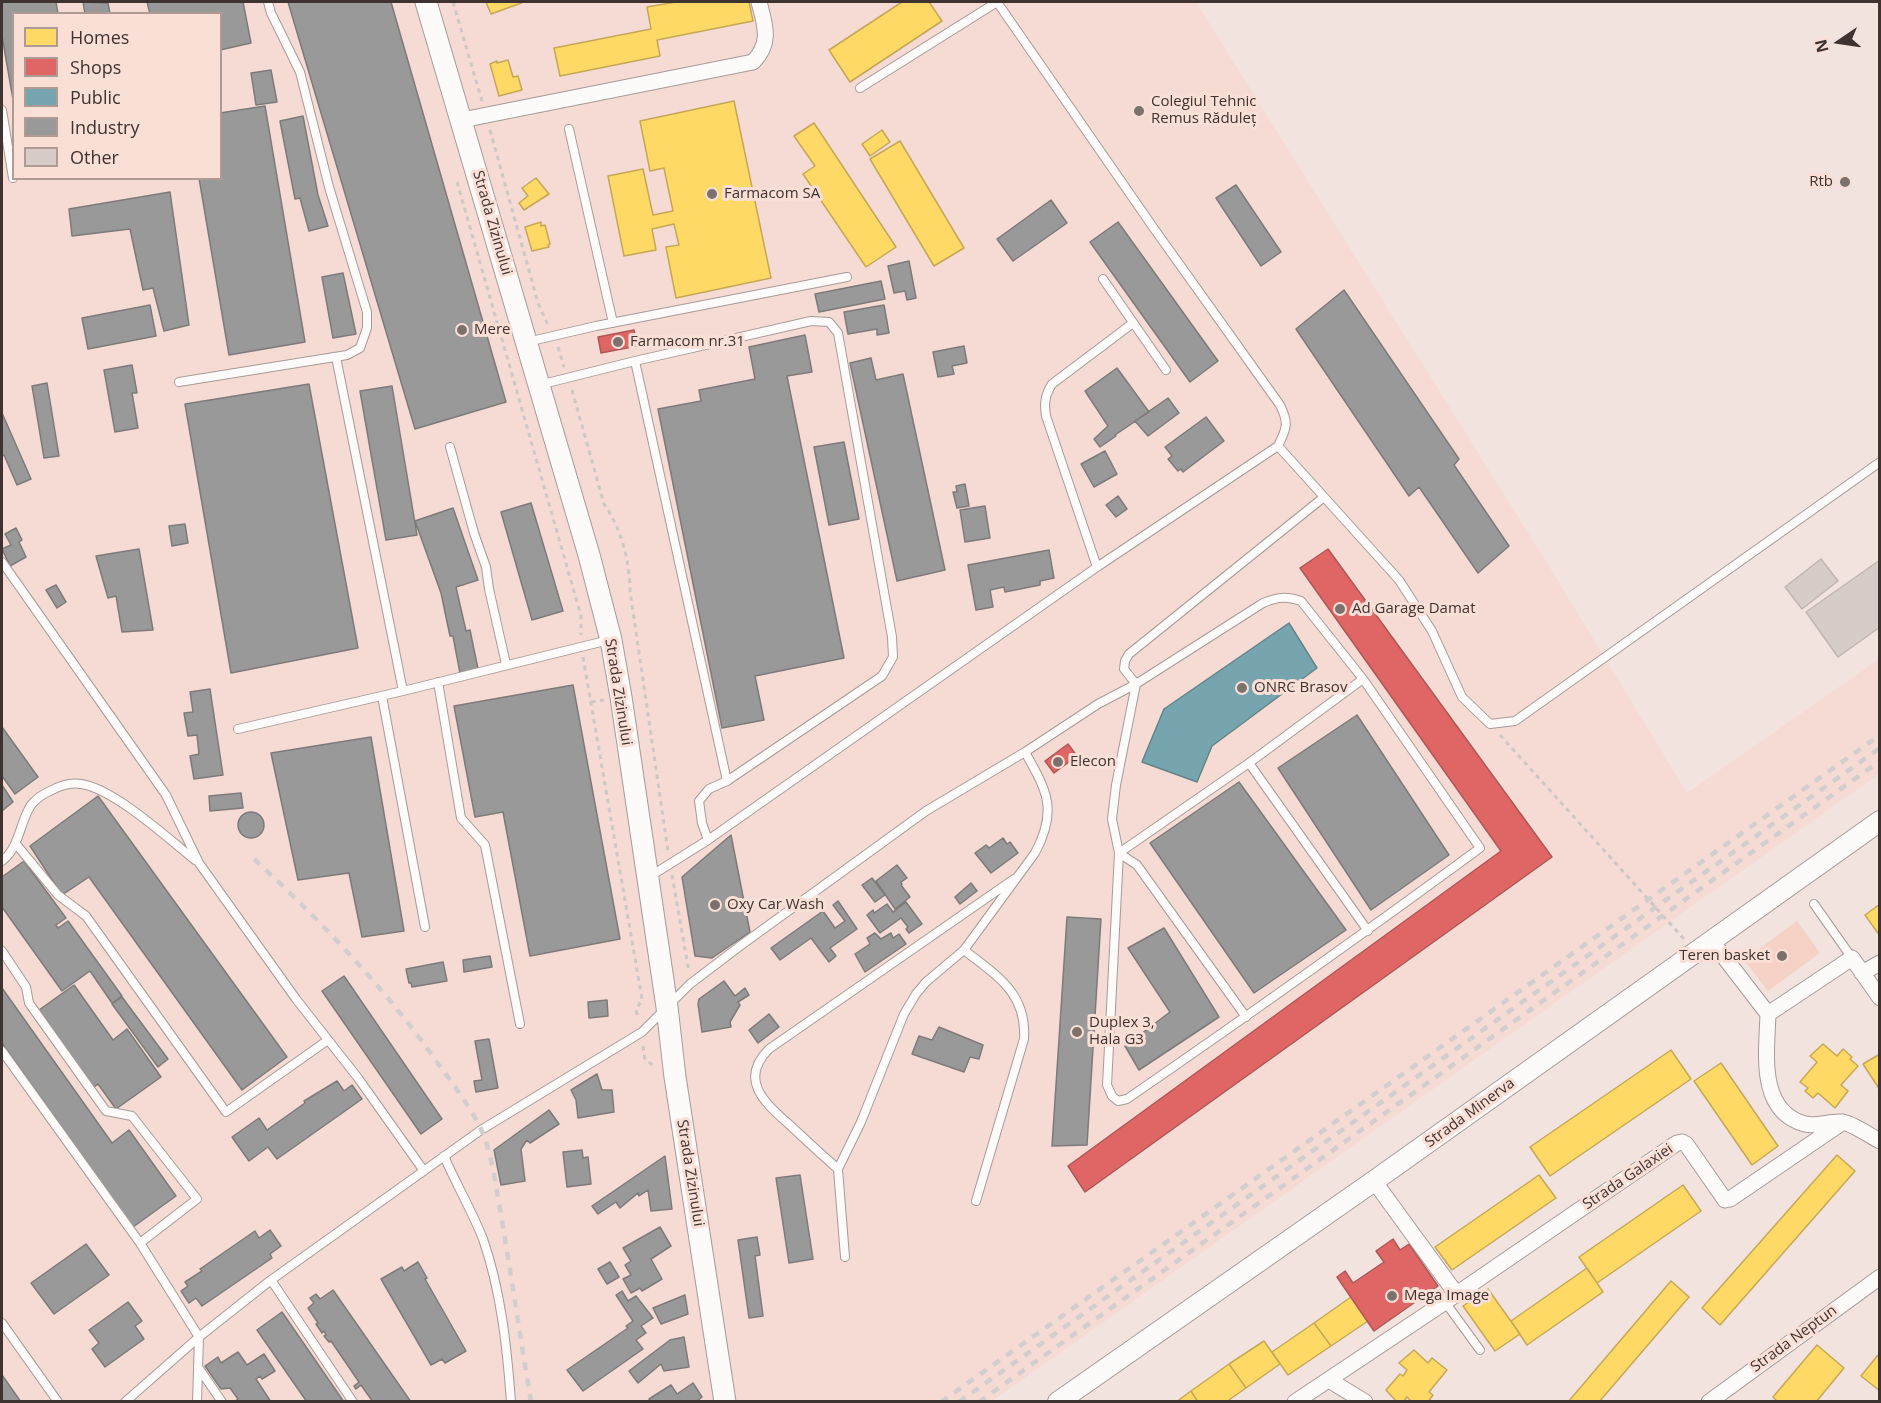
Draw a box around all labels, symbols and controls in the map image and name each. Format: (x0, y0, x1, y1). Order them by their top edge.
legend (12, 12, 222, 180)
north arrow (1809, 12, 1869, 72)
text: Homes (70, 25, 129, 49)
text: N (1809, 37, 1834, 55)
text: Shops (70, 55, 121, 79)
text: Public (70, 85, 121, 109)
place label: Colegiul Tehnic Remus Răduleț (1151, 93, 1257, 128)
marker: Colegiul Tehnic Remus Răduleț (1132, 104, 1146, 118)
text: Industry (70, 115, 140, 139)
text: Other (70, 145, 119, 169)
street label: Strada Zizinului (468, 169, 516, 277)
place label: Rtb (1809, 173, 1833, 191)
marker: Rtb (1838, 175, 1852, 189)
place label: Farmacom SA (724, 185, 820, 203)
marker: Farmacom SA (705, 187, 719, 201)
place label: Mere (474, 321, 510, 339)
marker: Mere (455, 323, 469, 337)
place label: Farmacom nr.31 (630, 333, 745, 351)
marker: Farmacom nr.31 (611, 335, 625, 349)
place label: Ad Garage Damat (1352, 600, 1476, 618)
marker: Ad Garage Damat (1333, 602, 1347, 616)
street label: Strada Zizinului (601, 637, 635, 747)
place label: ONRC Brasov (1254, 679, 1347, 697)
marker: ONRC Brasov (1235, 681, 1249, 695)
place label: Elecon (1070, 753, 1116, 771)
marker: Elecon (1051, 755, 1065, 769)
place label: Oxy Car Wash (727, 896, 824, 914)
marker: Oxy Car Wash (708, 898, 722, 912)
place label: Teren basket (1679, 947, 1770, 965)
marker: Teren basket (1775, 949, 1789, 963)
place label: Duplex 3, Hala G3 (1089, 1014, 1155, 1049)
marker: Duplex 3, Hala G3 (1070, 1025, 1084, 1039)
street label: Strada Minerva (1422, 1074, 1518, 1152)
street label: Strada Zizinului (673, 1118, 707, 1228)
street label: Strada Galaxiei (1580, 1140, 1676, 1214)
place label: Mega Image (1404, 1287, 1489, 1305)
marker: Mega Image (1385, 1289, 1399, 1303)
street label: Strada Neptun (1747, 1302, 1841, 1376)

